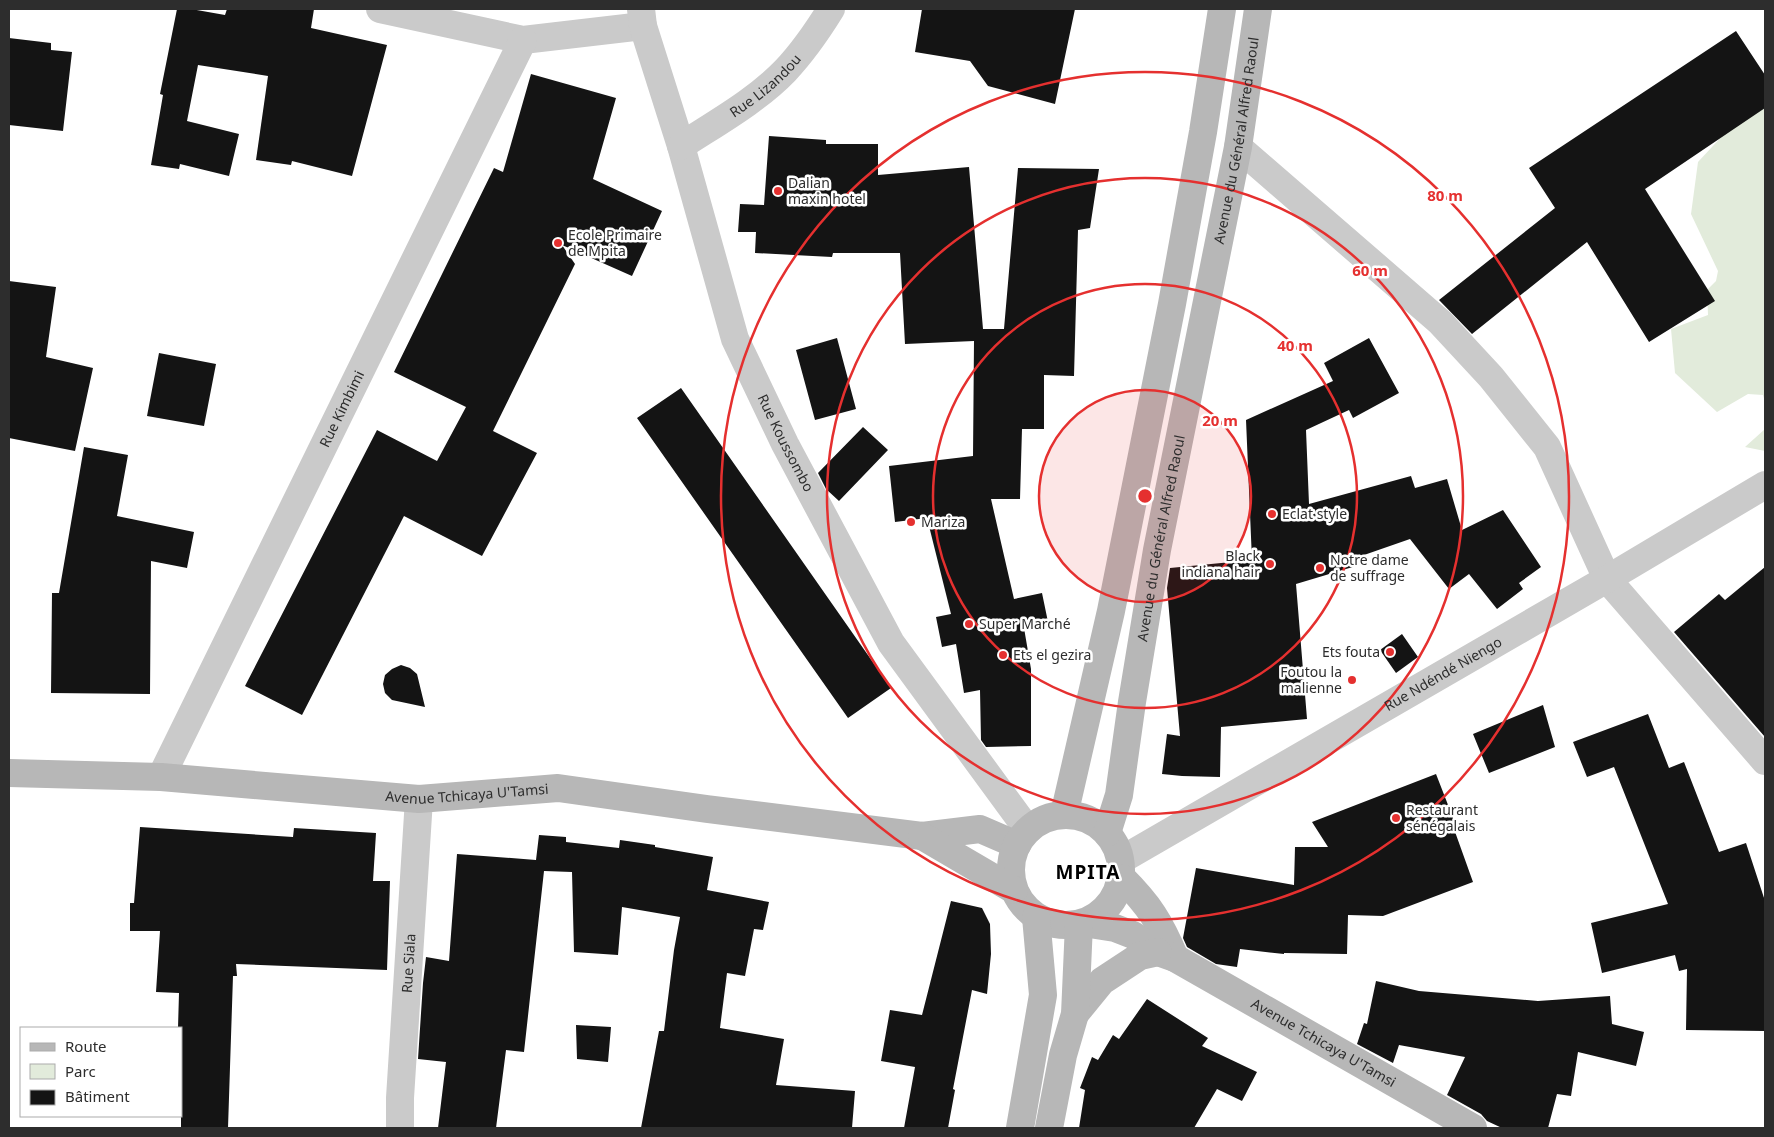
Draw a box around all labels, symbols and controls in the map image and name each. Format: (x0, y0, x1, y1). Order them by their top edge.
street label: Avenue du Général Alfred Raoul (1209, 36, 1263, 245)
street label: Rue Lizandou (726, 50, 805, 121)
place label: Dalian maxin hotel (788, 173, 866, 208)
marker: Dalian maxin hotel (772, 185, 784, 197)
text: 80 m (1427, 185, 1463, 205)
place label: Ecole Primaire de Mpita (568, 225, 662, 260)
marker: Ecole Primaire de Mpita (552, 237, 564, 249)
text: 60 m (1352, 260, 1388, 280)
text: 40 m (1277, 335, 1313, 355)
street label: Rue Kimbimi (314, 367, 368, 450)
street label: Rue Koussombo (754, 391, 819, 495)
text: 20 m (1202, 410, 1238, 430)
street label: Avenue du Général Alfred Raoul (1132, 433, 1189, 643)
centre of rings (1136, 487, 1154, 505)
place label: Eclat style (1282, 504, 1347, 523)
marker: Eclat style (1266, 508, 1278, 520)
place label: Mariza (921, 512, 965, 531)
marker: Mariza (905, 516, 917, 528)
place label: Black indiana hair (1182, 546, 1261, 581)
place label: Notre dame de suffrage (1330, 550, 1409, 585)
marker: Black indiana hair (1264, 558, 1276, 570)
marker: Notre dame de suffrage (1314, 562, 1326, 574)
place label: Super Marché (979, 614, 1071, 633)
marker: Super Marché (963, 618, 975, 630)
street label: Rue Ndéndé Niengo (1381, 632, 1505, 715)
place label: Ets fouta (1322, 642, 1380, 661)
place label: Ets el gezira (1013, 645, 1091, 664)
marker: Ets fouta (1384, 646, 1396, 658)
marker: Ets el gezira (997, 649, 1009, 661)
place label: Foutou la malienne (1280, 662, 1342, 697)
marker: Foutou la malienne (1346, 674, 1358, 686)
street label: Avenue Tchicaya U'Tamsi (385, 779, 549, 808)
place label: Restaurant sénégalais (1406, 800, 1478, 835)
marker: Restaurant sénégalais (1390, 812, 1402, 824)
district label: MPITA (1056, 859, 1120, 885)
street label: Rue Siala (397, 933, 419, 994)
street label: Avenue Tchicaya U'Tamsi (1248, 994, 1400, 1091)
legend (20, 1027, 182, 1117)
text: Route (65, 1036, 107, 1056)
text: Parc (65, 1061, 96, 1081)
text: Bâtiment (65, 1086, 130, 1106)

